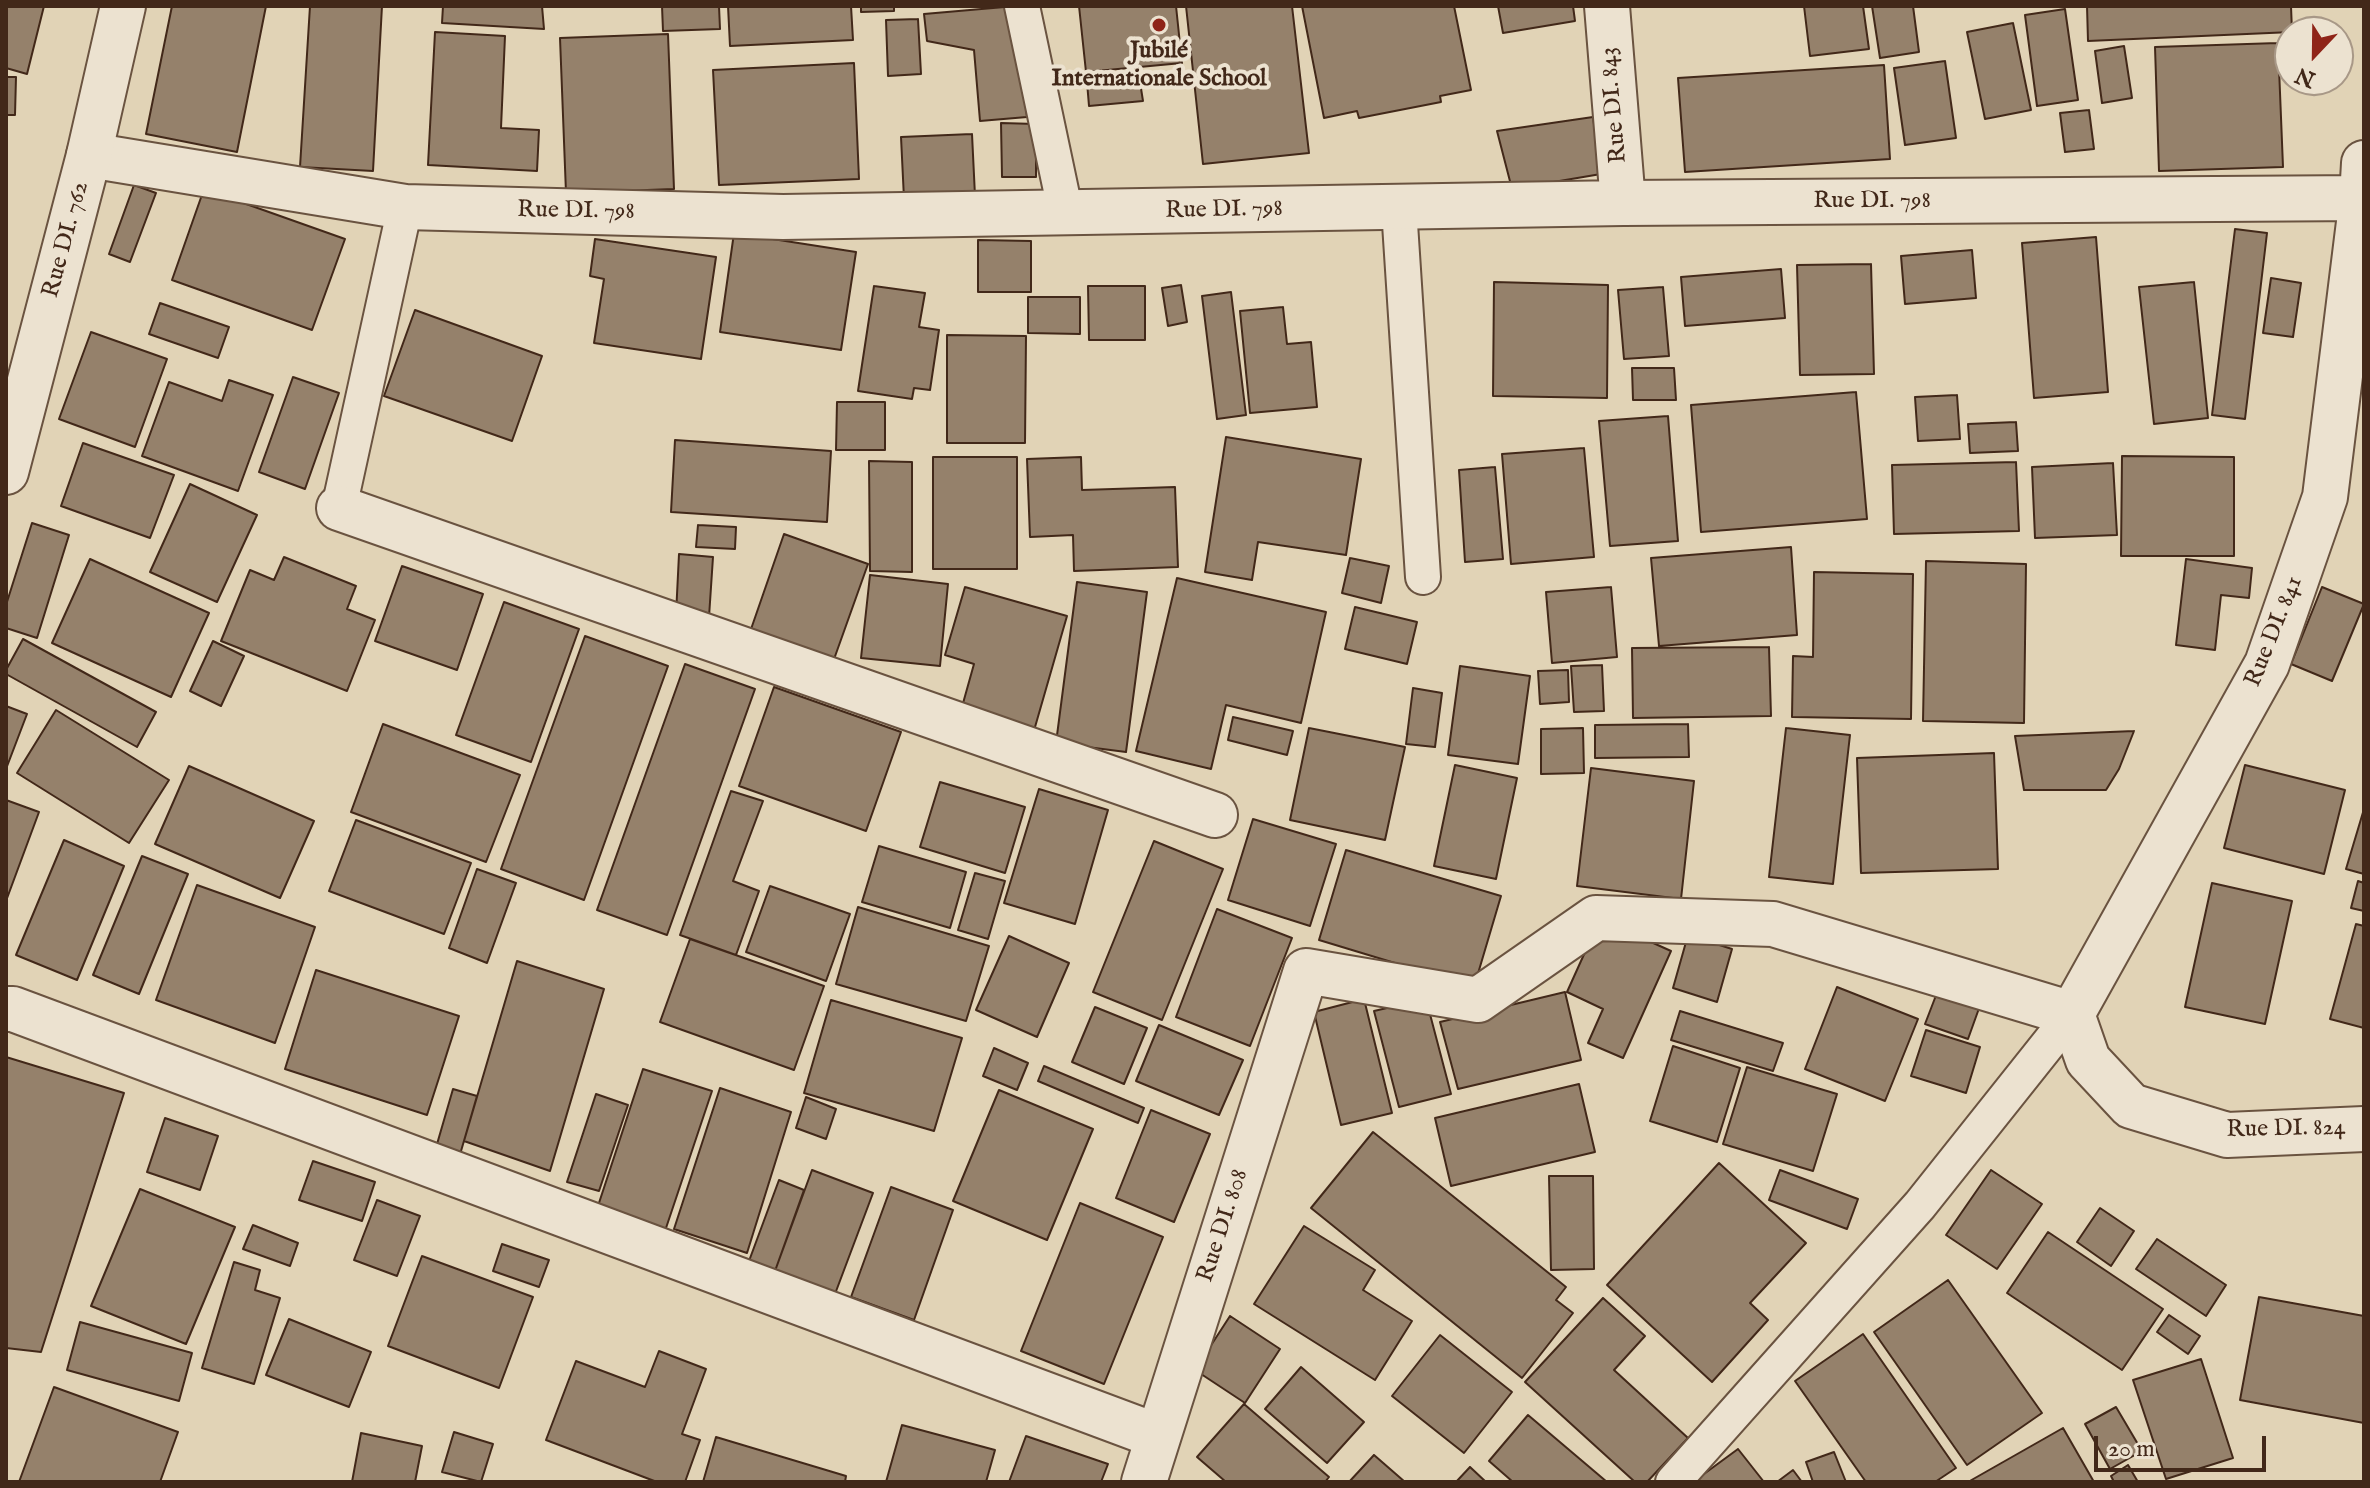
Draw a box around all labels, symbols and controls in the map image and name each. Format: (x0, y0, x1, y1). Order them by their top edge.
marker: Jubilé Internationale School (1150, 16, 1168, 34)
north arrow (2274, 16, 2354, 96)
place label: Jubilé Internationale School (1051, 38, 1267, 94)
street label: Rue DI. 843 (1596, 46, 1634, 164)
text: N (2292, 60, 2320, 93)
street label: Rue DI. 762 (38, 179, 96, 301)
street label: Rue DI. 798 (1813, 188, 1931, 216)
street label: Rue DI. 798 (1165, 196, 1283, 226)
street label: Rue DI. 798 (517, 197, 635, 227)
street label: Rue DI. 841 (2240, 573, 2310, 691)
street label: Rue DI. 824 (2226, 1115, 2346, 1145)
street label: Rue DI. 808 (1192, 1166, 1256, 1286)
scale bar (2098, 1420, 2270, 1470)
text: 20 m (2108, 1434, 2155, 1465)

